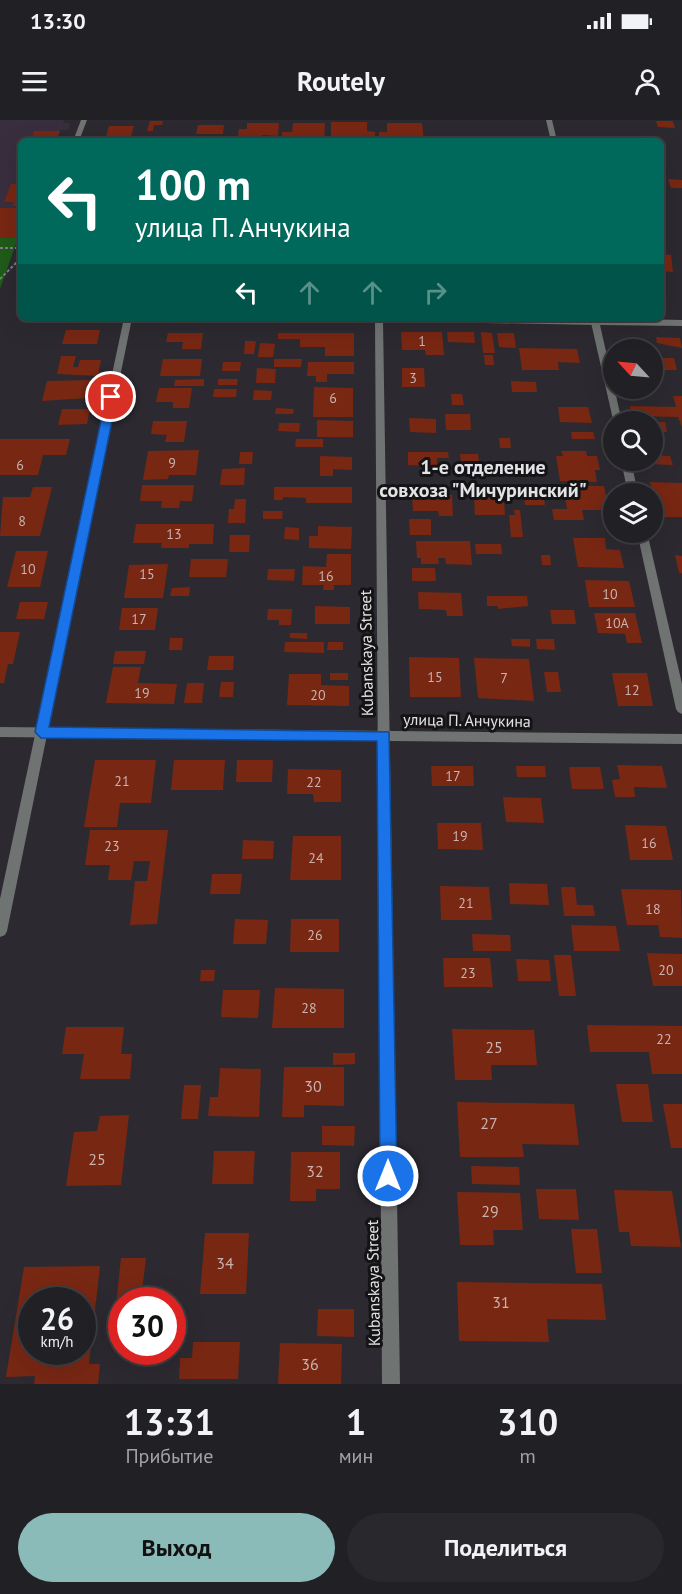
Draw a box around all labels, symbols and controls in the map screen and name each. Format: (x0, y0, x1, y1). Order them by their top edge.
text: 13:30 (30, 7, 86, 35)
text: Routely (297, 64, 385, 98)
icon: menu (18, 65, 51, 98)
icon: person (631, 65, 664, 98)
text: 100 m (135, 157, 251, 212)
icon: left (36, 162, 114, 240)
text: улица П. Анчукина (135, 210, 351, 244)
icon: left (230, 276, 263, 309)
icon: ahead (293, 276, 326, 309)
icon: ahead (356, 276, 389, 309)
icon: right (419, 276, 452, 309)
house number: 1 (418, 332, 426, 350)
north arrow (603, 339, 663, 399)
map controls (603, 339, 663, 543)
house number: 3 (409, 369, 417, 387)
pin (85, 371, 136, 422)
icon: arrive (94, 380, 127, 413)
house number: 6 (329, 389, 337, 407)
button: search (603, 411, 663, 471)
house number: 9 (168, 454, 176, 472)
district label: 1-е отделение совхоза "Мичуринский" (379, 454, 587, 503)
house number: 6 (16, 456, 24, 474)
button: layers (603, 483, 663, 543)
house number: 8 (18, 512, 26, 530)
house number: 13 (166, 525, 182, 543)
house number: 10 (20, 560, 36, 578)
house number: 15 (139, 565, 155, 583)
house number: 16 (318, 567, 334, 585)
house number: 10 (602, 585, 618, 603)
street label: Kubanskaya Street (355, 589, 377, 716)
house number: 17 (131, 610, 147, 628)
house number: 10А (605, 614, 630, 632)
house number: 15 (427, 668, 443, 686)
house number: 7 (500, 669, 508, 687)
house number: 12 (624, 681, 640, 699)
house number: 19 (134, 684, 150, 702)
house number: 20 (310, 686, 326, 704)
street label: улица П. Анчукина (403, 709, 531, 731)
house number: 17 (445, 767, 461, 785)
house number: 21 (114, 772, 130, 790)
house number: 22 (306, 773, 322, 791)
house number: 19 (452, 827, 468, 845)
house number: 16 (641, 834, 657, 852)
house number: 23 (104, 837, 120, 855)
house number: 24 (308, 849, 324, 867)
house number: 21 (458, 894, 474, 912)
house number: 18 (645, 900, 661, 918)
house number: 26 (307, 926, 323, 944)
house number: 20 (658, 961, 674, 979)
house number: 23 (460, 964, 476, 982)
house number: 28 (301, 999, 317, 1017)
house number: 22 (656, 1030, 672, 1048)
house number: 25 (485, 1037, 503, 1057)
house number: 30 (304, 1076, 322, 1096)
house number: 27 (480, 1113, 498, 1133)
position arrow (356, 1144, 420, 1208)
house number: 25 (88, 1149, 106, 1169)
house number: 32 (306, 1161, 324, 1181)
house number: 29 (481, 1201, 499, 1221)
street label: Kubanskaya Street (362, 1219, 384, 1346)
house number: 34 (216, 1253, 234, 1273)
speed limit sign: 30 (108, 1287, 186, 1365)
house number: 31 (492, 1292, 510, 1312)
text: 26 (40, 1299, 74, 1338)
text: km/h (41, 1332, 73, 1351)
house number: 36 (301, 1354, 319, 1374)
text: 13:31 (124, 1398, 215, 1445)
text: 1 (346, 1398, 366, 1445)
text: 310 (497, 1398, 558, 1445)
text: Прибытие (125, 1443, 213, 1469)
text: мин (339, 1443, 373, 1469)
text: m (520, 1443, 536, 1469)
button: Выход (18, 1513, 335, 1582)
button: Поделиться (347, 1513, 664, 1582)

